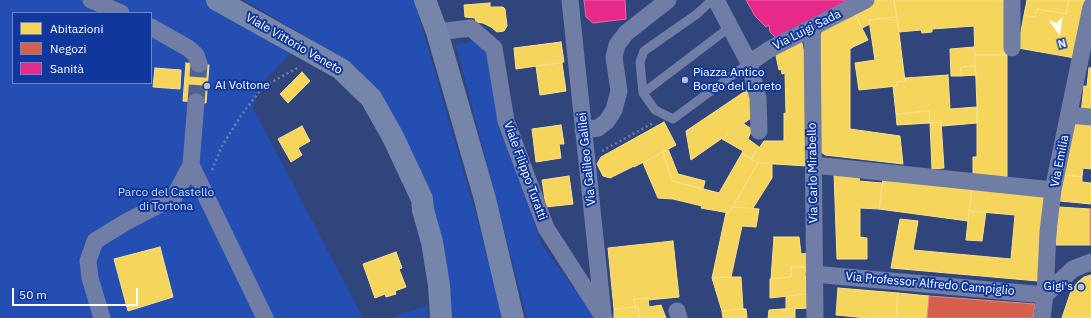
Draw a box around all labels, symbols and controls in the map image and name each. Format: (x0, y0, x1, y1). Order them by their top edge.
street label: Via Luigi Sada (771, 7, 843, 53)
street label: Viale Vittorio Veneto (243, 10, 345, 78)
legend (12, 12, 152, 84)
north arrow (1039, 12, 1079, 52)
text: Abitazioni (50, 21, 103, 36)
text: N (1056, 36, 1067, 51)
text: Negozi (50, 41, 87, 56)
text: Sanità (50, 61, 84, 76)
place label: Piazza Antico Borgo del Loreto (693, 66, 782, 94)
marker: Piazza Antico Borgo del Loreto (680, 75, 690, 85)
place label: Al Voltone (215, 79, 270, 93)
marker: Al Voltone (202, 81, 212, 91)
street label: Via Galileo Galilei (575, 112, 599, 206)
street label: Viale Filippo Turatti (500, 120, 550, 222)
street label: Via Carlo Mirabello (805, 122, 821, 224)
street label: Via Emilia (1048, 134, 1072, 188)
park label: Parco del Castello di Tortona (118, 186, 214, 214)
street label: Via Professor Alfredo Campiglio (845, 269, 1015, 299)
scale bar (14, 280, 140, 306)
place label: Gigi's (1044, 280, 1073, 294)
marker: Gigi's (1076, 282, 1086, 292)
text: 50 m (19, 287, 47, 302)

